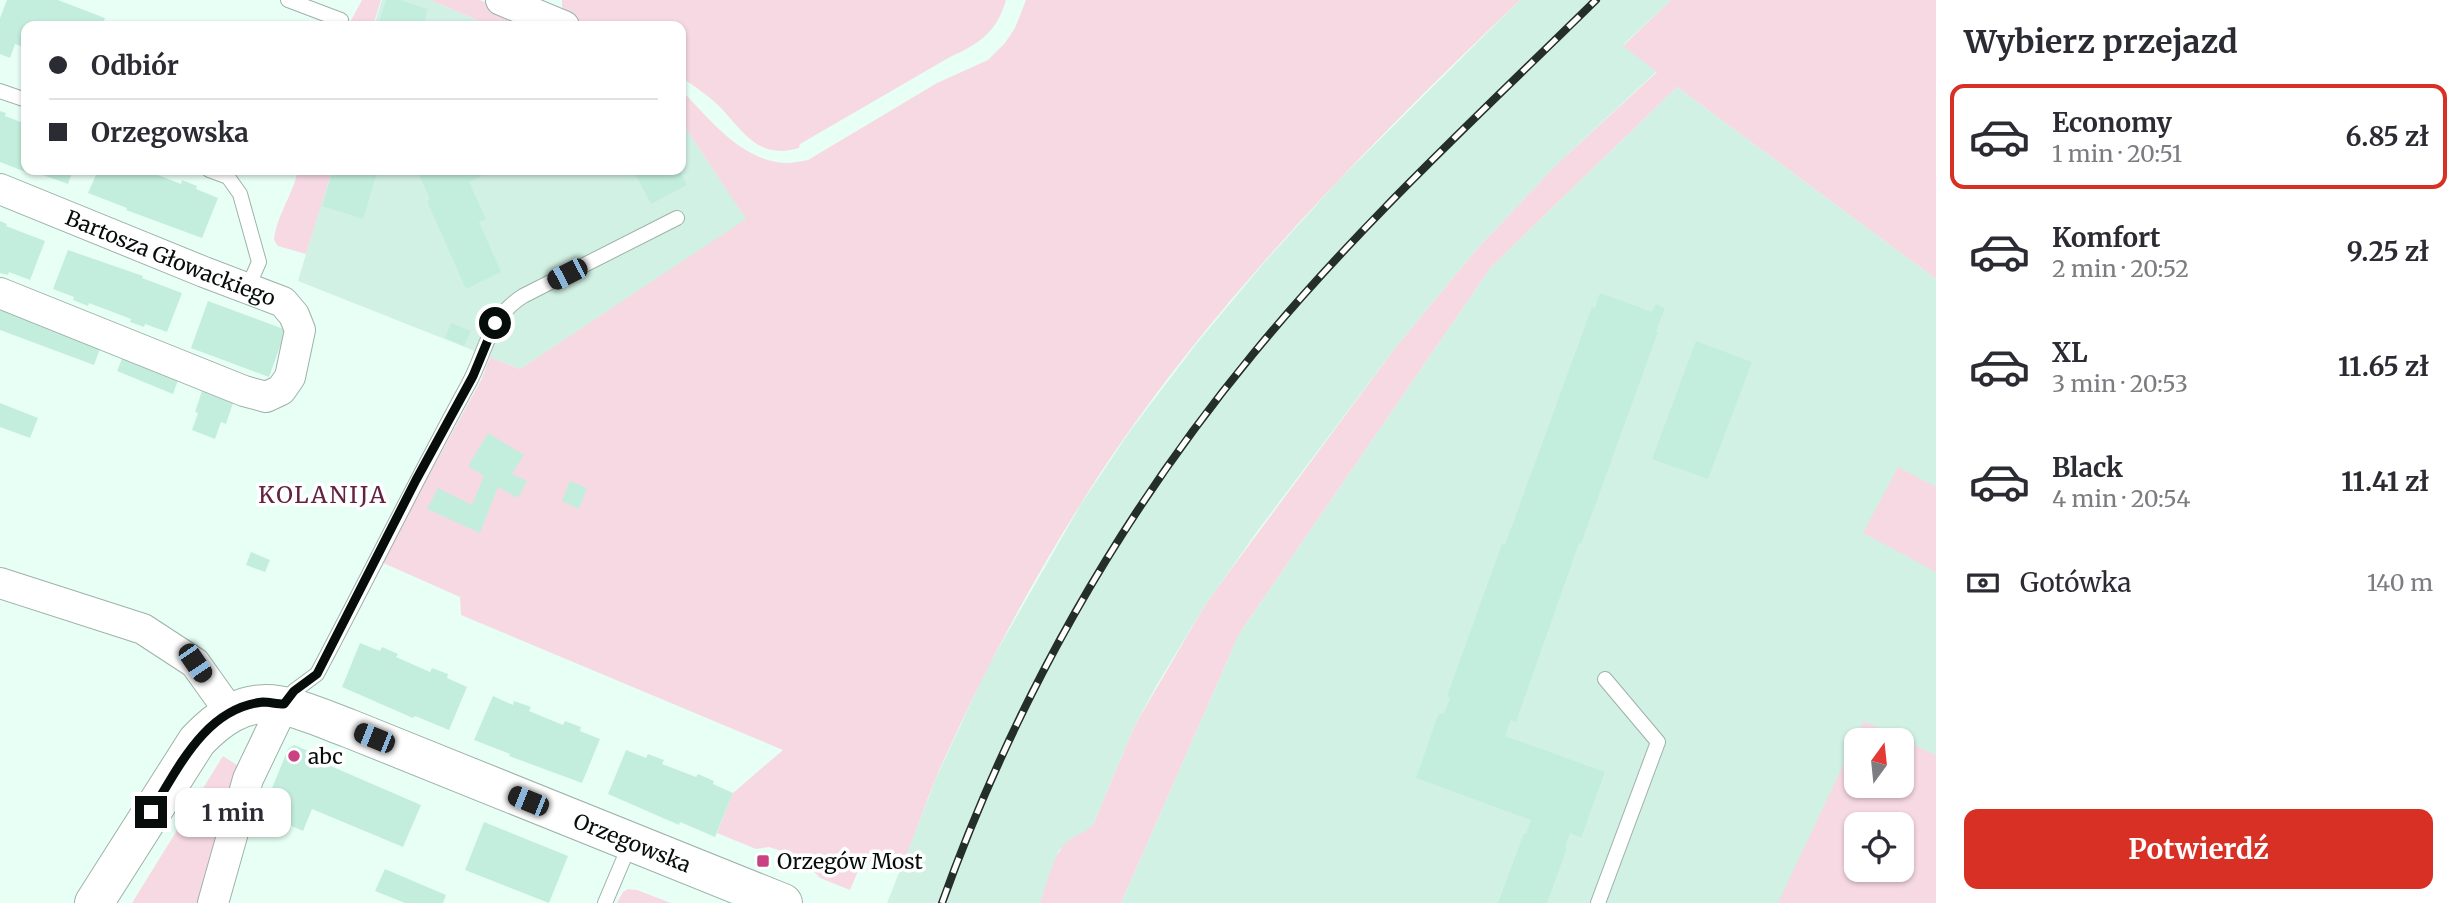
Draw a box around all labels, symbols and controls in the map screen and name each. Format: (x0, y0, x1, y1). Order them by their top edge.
text: Wybierz przejazd (1964, 22, 2238, 62)
text: Odbiór (91, 49, 179, 82)
icon: car (1968, 105, 2031, 168)
text: Economy (2052, 106, 2172, 139)
text: Orzegowska (91, 116, 249, 149)
text: 6.85 zł (2345, 120, 2429, 153)
text: 1 min · 20:51 (2052, 139, 2182, 168)
street label: Bartosza Głowackiego (62, 204, 280, 311)
icon: car (1968, 220, 2031, 283)
text: Komfort (2052, 221, 2161, 254)
text: 9.25 zł (2347, 235, 2429, 268)
text: 2 min · 20:52 (2052, 254, 2189, 283)
car (544, 255, 591, 293)
route start (479, 307, 511, 339)
icon: car (1968, 335, 2031, 398)
text: XL (2052, 336, 2088, 369)
text: 11.65 zł (2338, 350, 2429, 383)
text: 3 min · 20:53 (2052, 369, 2188, 398)
icon: car (1968, 450, 2031, 513)
text: Black (2052, 451, 2123, 484)
text: 11.41 zł (2341, 465, 2429, 498)
district label: KOLANIJA (258, 480, 388, 509)
text: 4 min · 20:54 (2052, 484, 2190, 513)
icon: cash (1964, 564, 2002, 602)
text: Gotówka (2020, 566, 2132, 599)
text: 140 m (2367, 568, 2433, 597)
car (175, 640, 216, 686)
car (351, 720, 398, 756)
north arrow (1844, 728, 1914, 798)
map controls (1844, 728, 1914, 882)
place label: abc (308, 743, 343, 770)
marker: abc (286, 748, 302, 764)
car (505, 783, 552, 819)
callout: 1 min (176, 788, 291, 836)
route end (135, 796, 167, 828)
text: 1 min (202, 798, 264, 827)
street label: Orzegowska (570, 807, 695, 878)
button: Potwierdź (1964, 809, 2433, 889)
button: locate (1844, 812, 1914, 882)
place label: Orzegów Most (777, 848, 923, 875)
marker: Orzegów Most (755, 853, 771, 869)

